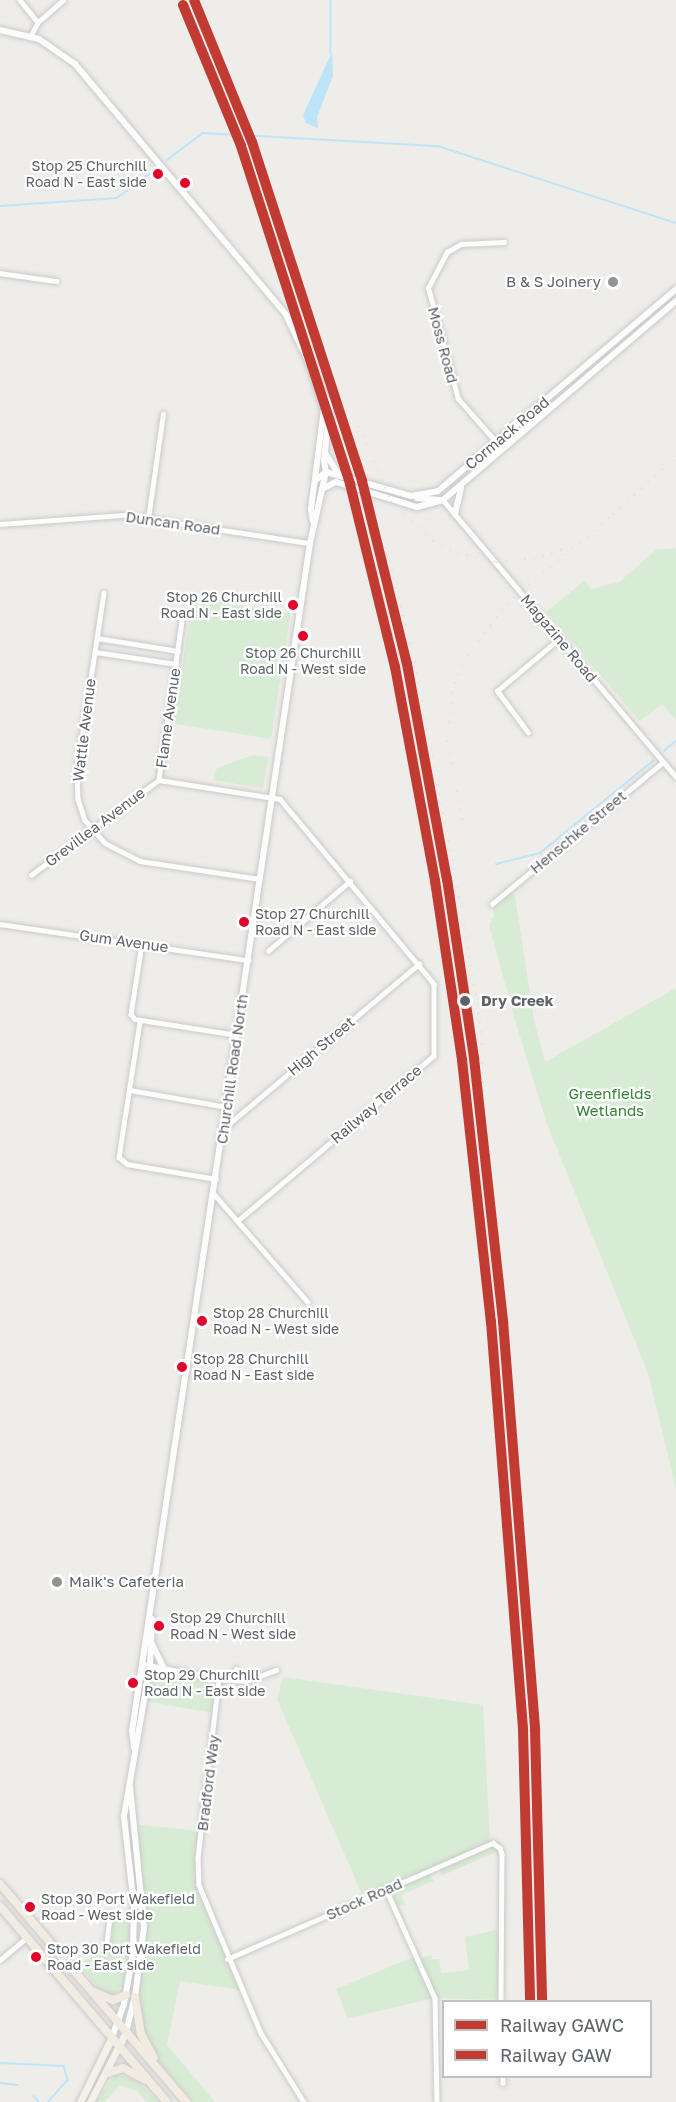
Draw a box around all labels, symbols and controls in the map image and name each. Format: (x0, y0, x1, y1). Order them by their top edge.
place label: Stop 25 Churchill Road N - East side (26, 158, 147, 190)
marker: Stop 25 Churchill Road N - East side (152, 168, 164, 180)
unlabelled marker (179, 177, 191, 189)
place label: B & S Joinery (506, 273, 601, 291)
marker: B & S Joinery (606, 275, 620, 289)
street label: Moss Road (424, 305, 462, 385)
street label: Cormack Road (461, 393, 553, 473)
street label: Duncan Road (125, 507, 221, 539)
place label: Stop 26 Churchill Road N - East side (161, 589, 282, 622)
street label: Magazine Road (517, 590, 601, 686)
marker: Stop 26 Churchill Road N - East side (287, 599, 299, 611)
marker: Stop 26 Churchill Road N - West side (297, 630, 309, 642)
place label: Stop 26 Churchill Road N - West side (240, 645, 366, 678)
street label: Flame Avenue (152, 667, 184, 769)
street label: Wattle Avenue (69, 677, 99, 783)
street label: Grevillea Avenue (41, 784, 149, 870)
street label: Henschke Street (526, 787, 630, 877)
place label: Stop 27 Churchill Road N - East side (255, 906, 376, 939)
marker: Stop 27 Churchill Road N - East side (238, 916, 250, 928)
street label: Gum Avenue (78, 926, 170, 956)
marker: Dry Creek (454, 990, 476, 1012)
place label: Dry Creek (481, 992, 553, 1010)
street label: Churchill Road North (213, 993, 251, 1145)
street label: High Street (284, 1013, 358, 1079)
street label: Railway Terrace (327, 1061, 425, 1147)
park label: Greenfields Wetlands (569, 1084, 651, 1119)
place label: Stop 28 Churchill Road N - West side (213, 1305, 339, 1338)
marker: Stop 28 Churchill Road N - West side (196, 1315, 208, 1327)
place label: Stop 28 Churchill Road N - East side (193, 1351, 314, 1384)
marker: Stop 28 Churchill Road N - East side (176, 1361, 188, 1373)
place label: Maik's Cafeteria (69, 1573, 184, 1591)
marker: Maik's Cafeteria (50, 1575, 64, 1589)
place label: Stop 29 Churchill Road N - West side (170, 1610, 296, 1642)
marker: Stop 29 Churchill Road N - West side (153, 1620, 165, 1632)
place label: Stop 29 Churchill Road N - East side (144, 1667, 265, 1700)
marker: Stop 29 Churchill Road N - East side (127, 1677, 139, 1689)
street label: Bradford Way (193, 1734, 223, 1832)
street label: Stock Road (323, 1874, 405, 1924)
place label: Stop 30 Port Wakefield Road - West side (41, 1891, 195, 1924)
marker: Stop 30 Port Wakefield Road - West side (24, 1901, 36, 1913)
place label: Stop 30 Port Wakefield Road - East side (47, 1941, 201, 1973)
marker: Stop 30 Port Wakefield Road - East side (30, 1951, 42, 1963)
legend (442, 2000, 652, 2078)
text: Railway GAWC (500, 2014, 624, 2036)
text: Railway GAW (500, 2044, 612, 2066)

